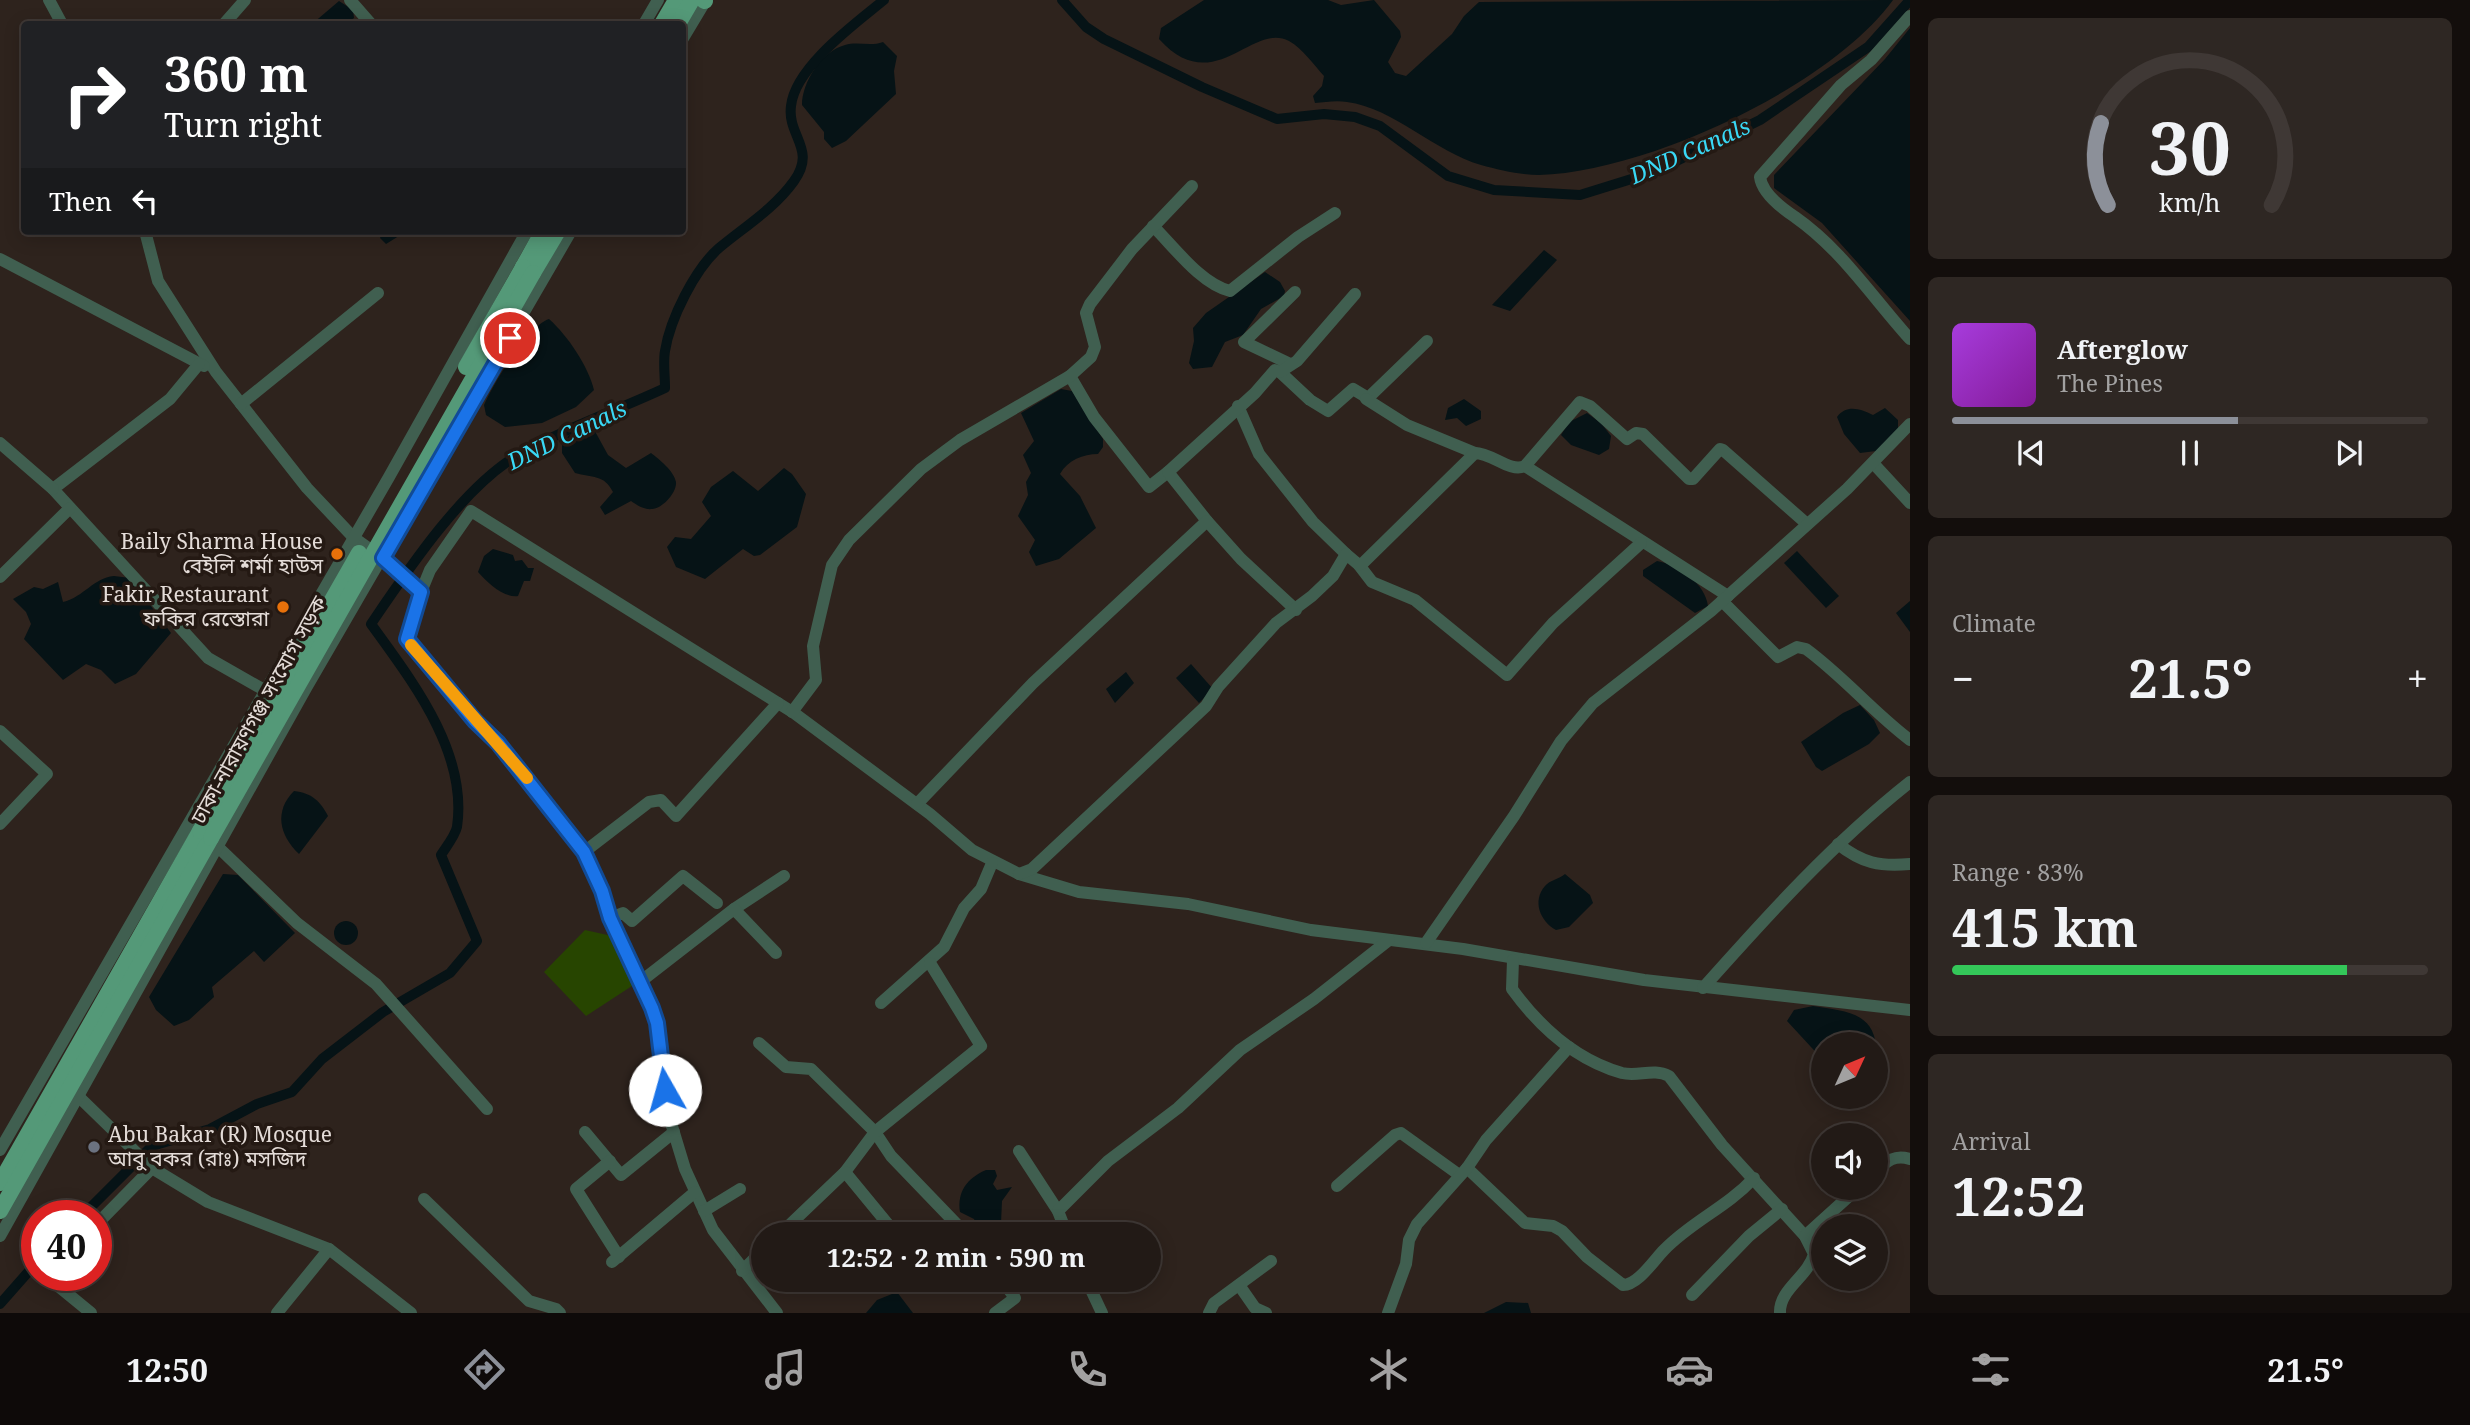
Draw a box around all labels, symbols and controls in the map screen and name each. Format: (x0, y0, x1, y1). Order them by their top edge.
text: 360 m (164, 40, 308, 106)
icon: right (49, 49, 140, 140)
text: 30 (2149, 97, 2231, 196)
text: Turn right (164, 103, 322, 146)
water label: DND Canals (1623, 109, 1755, 191)
icon: left (126, 182, 164, 220)
text: Then (49, 183, 112, 219)
text: km/h (2159, 184, 2221, 218)
pin (480, 308, 540, 368)
icon: arrive (491, 319, 529, 357)
text: Afterglow (2057, 331, 2188, 367)
text: The Pines (2057, 367, 2163, 399)
water label: DND Canals (501, 391, 632, 477)
icon: previous (2012, 434, 2050, 472)
icon: pause (2171, 434, 2209, 472)
icon: next (2330, 434, 2368, 472)
place label: Baily Sharma House বেইলি শর্মা হাউস (120, 527, 324, 579)
marker: Baily Sharma House বেইলি শর্মা হাউস (329, 546, 345, 562)
place label: Fakir Restaurant ফকির রেস্তোরা (102, 580, 269, 632)
street label: ঢাকা-নারায়ণগঞ্জ সংযোগ সড়ক (183, 590, 333, 829)
marker: Fakir Restaurant ফকির রেস্তোরা (275, 599, 291, 615)
text: Climate (1952, 607, 2036, 639)
text: 21.5° (2128, 642, 2253, 713)
text: − (1952, 652, 1974, 704)
text: + (2407, 652, 2428, 704)
text: Range · 83% (1952, 856, 2084, 888)
text: 415 km (1952, 891, 2138, 962)
north arrow (1811, 1032, 1888, 1110)
map controls (1811, 1032, 1888, 1291)
position arrow (628, 1053, 702, 1127)
place label: Abu Bakar (R) Mosque আবু বকর (রাঃ) মসজিদ (107, 1120, 332, 1172)
button: sound (1811, 1123, 1888, 1200)
text: Arrival (1952, 1125, 2031, 1157)
marker: Abu Bakar (R) Mosque আবু বকর (রাঃ) মসজিদ (86, 1139, 102, 1155)
text: 12:52 (1952, 1160, 2085, 1231)
speed limit sign: 40 (21, 1200, 112, 1291)
button: layers (1811, 1214, 1888, 1291)
text: 12:52 · 2 min · 590 m (826, 1239, 1086, 1275)
icon: directions (460, 1345, 509, 1394)
icon: music (761, 1345, 810, 1394)
icon: phone (1063, 1345, 1112, 1394)
icon: climate (1364, 1345, 1413, 1394)
icon: car (1665, 1345, 1714, 1394)
icon: filters (1966, 1345, 2015, 1394)
text: 12:50 (126, 1348, 208, 1391)
text: 21.5° (2267, 1348, 2344, 1391)

